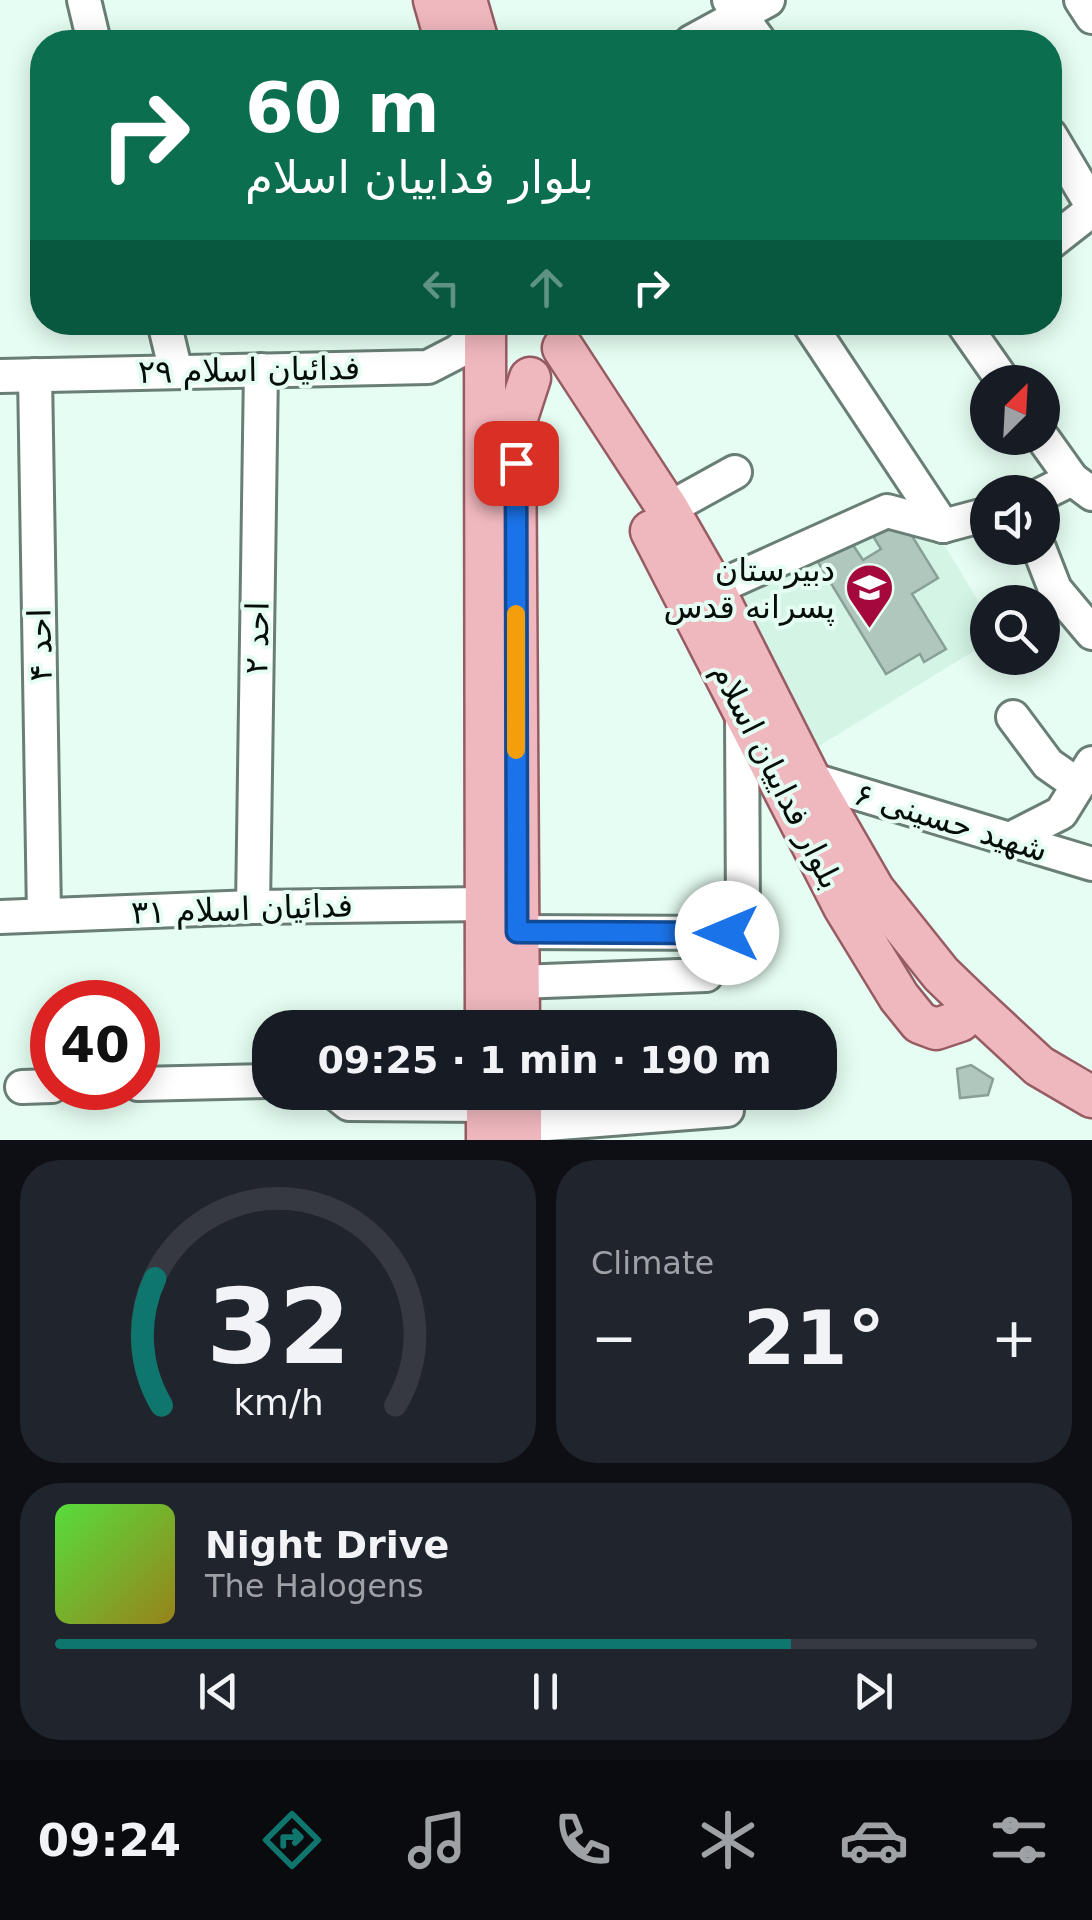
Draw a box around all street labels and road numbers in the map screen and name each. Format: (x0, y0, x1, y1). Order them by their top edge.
street label: فدائیان اسلام ۲۹ (138, 349, 360, 391)
street label: احد ۲ (237, 601, 277, 675)
street label: احد ۴ (20, 608, 60, 682)
street label: بلوار فداییان اسلام (704, 657, 850, 895)
street label: شهید حسینی ۶ (850, 775, 1052, 869)
street label: فدائیان اسلام ۳۱ (130, 886, 354, 932)

